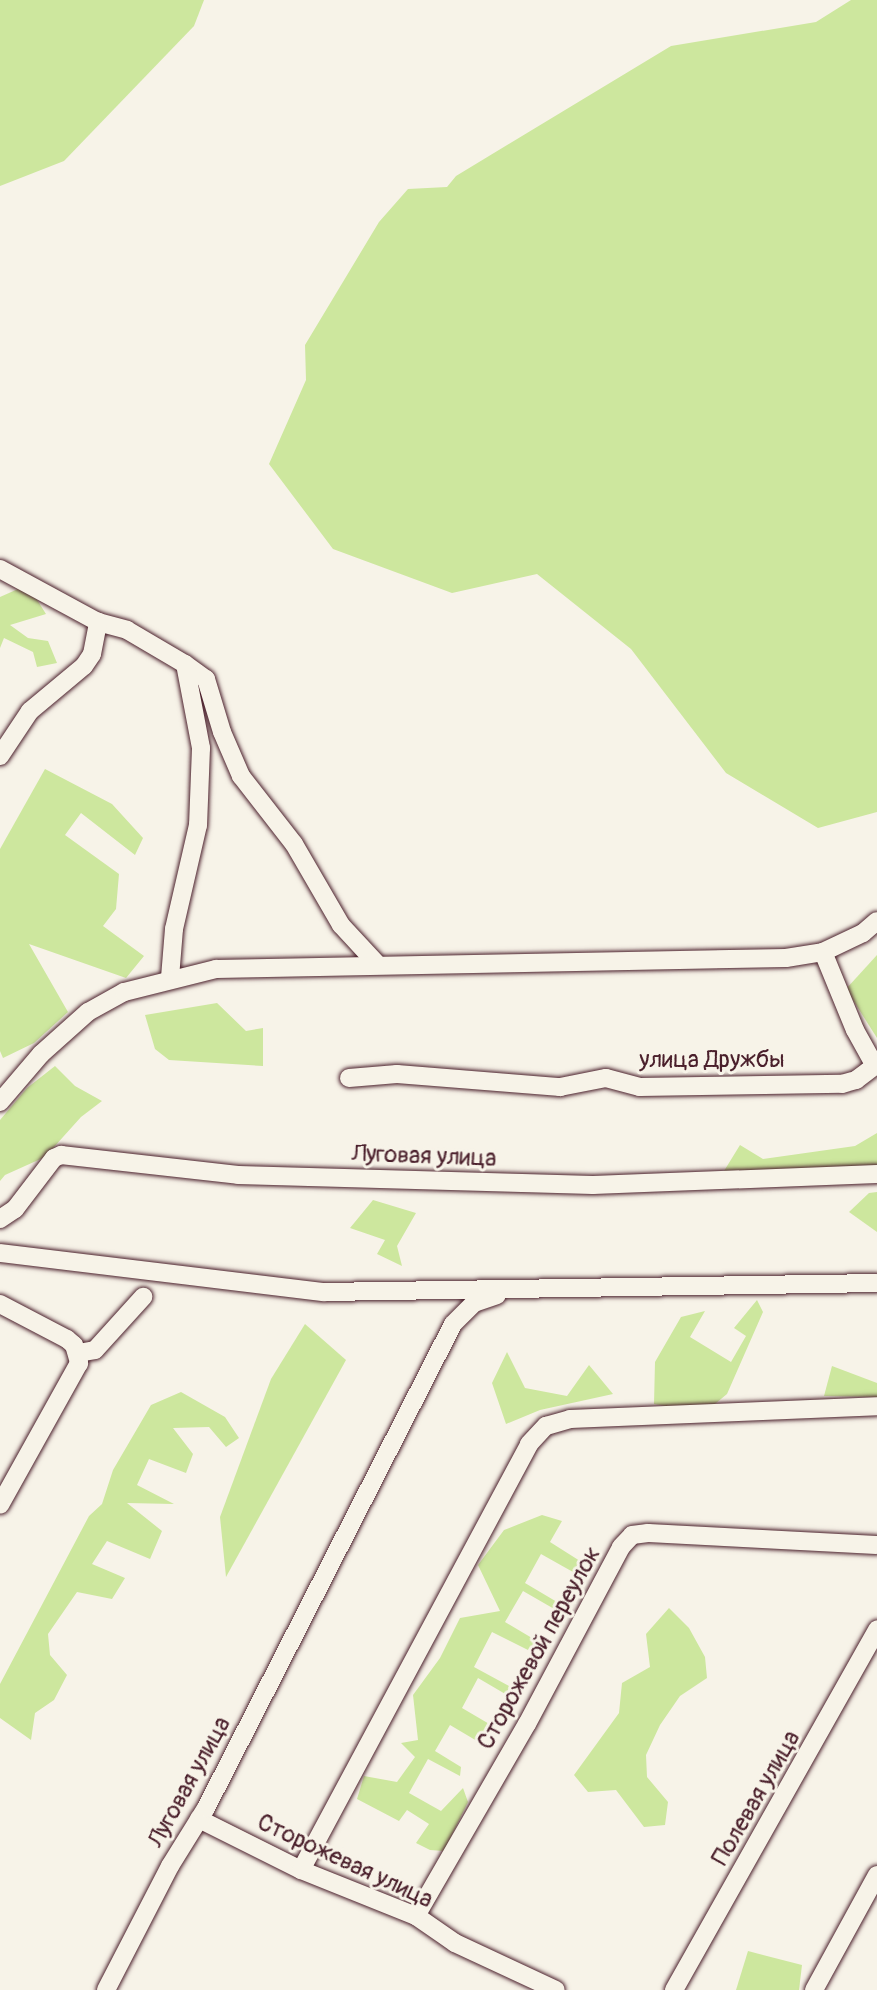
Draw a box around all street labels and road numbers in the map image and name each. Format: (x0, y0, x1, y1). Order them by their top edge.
street label: улица Дружбы (639, 1046, 785, 1074)
street label: Луговая улица (351, 1139, 497, 1173)
street label: Сторожевой переулок (471, 1541, 607, 1755)
street label: Луговая улица (141, 1712, 237, 1852)
street label: Полевая улица (706, 1725, 806, 1871)
street label: Сторожевая улица (253, 1808, 437, 1914)

